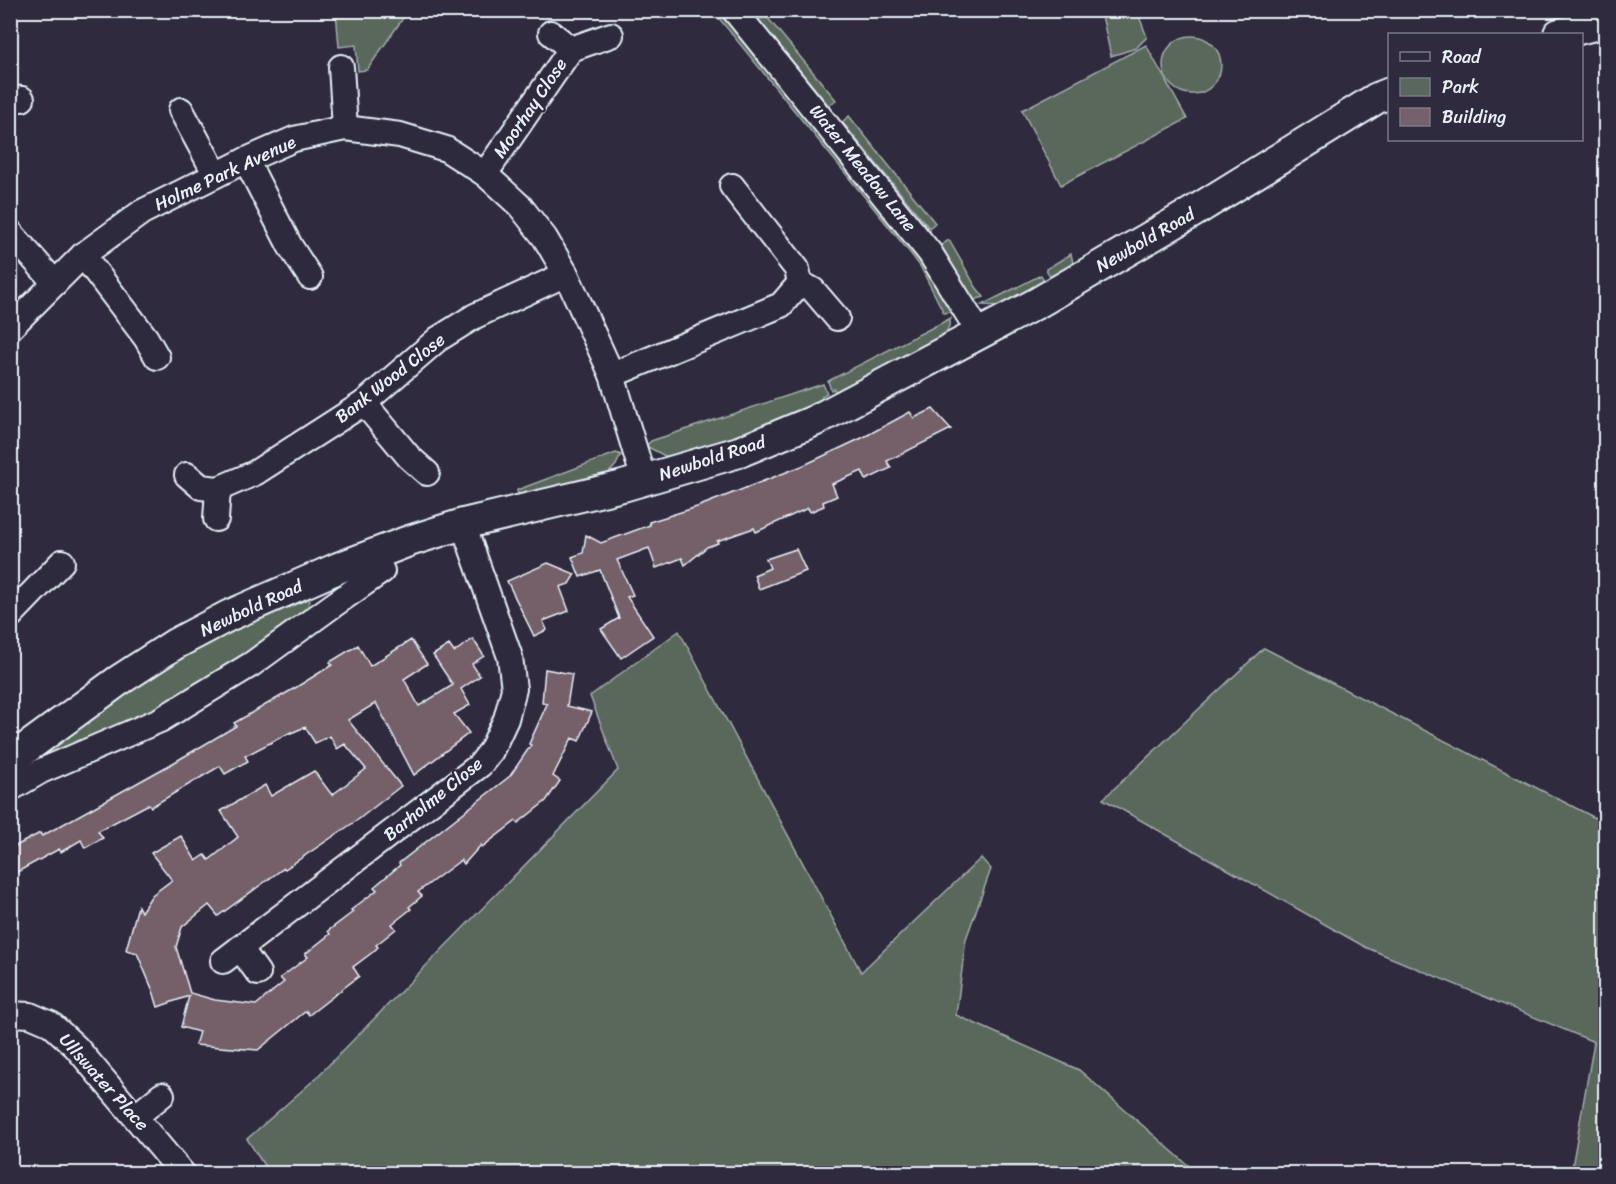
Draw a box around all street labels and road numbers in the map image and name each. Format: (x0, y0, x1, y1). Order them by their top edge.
street label: Moorhay Close (484, 51, 576, 165)
street label: Water Meadow Lane (801, 97, 925, 239)
street label: Holme Park Avenue (149, 126, 302, 220)
street label: Newbold Road (1089, 198, 1202, 282)
street label: Bank Wood Close (328, 324, 452, 432)
street label: Newbold Road (654, 425, 771, 490)
street label: Newbold Road (194, 569, 309, 646)
street label: Barholme Close (376, 749, 490, 849)
street label: Ullswater Place (51, 1025, 157, 1139)

